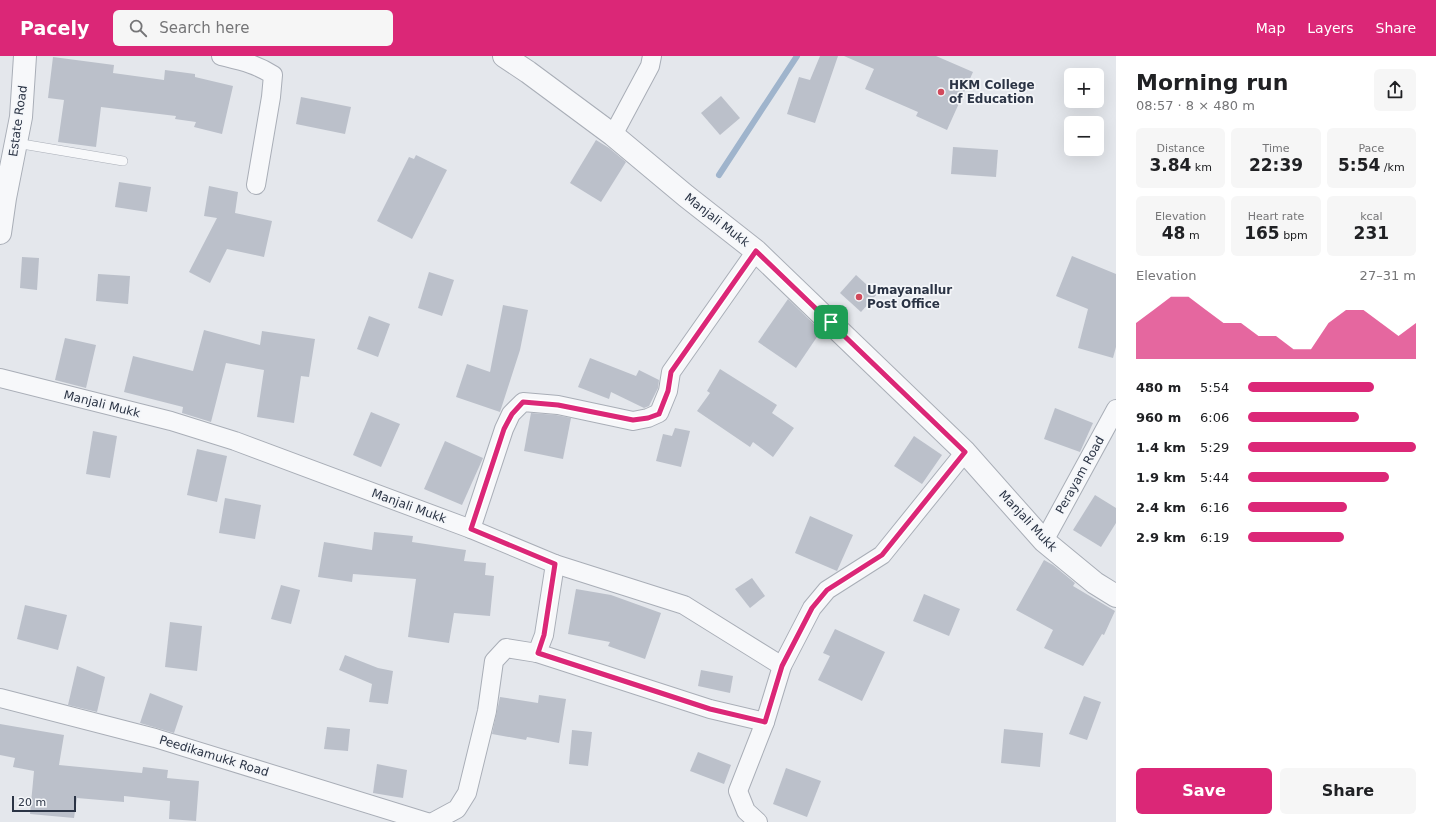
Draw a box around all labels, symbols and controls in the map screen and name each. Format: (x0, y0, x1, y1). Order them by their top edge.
search box (113, 10, 393, 46)
text: Pacely (20, 17, 89, 39)
icon: search (127, 17, 149, 39)
text: Search here (159, 19, 249, 37)
text: Map (1256, 20, 1285, 36)
text: Layers (1307, 20, 1354, 36)
text: Share (1376, 20, 1416, 36)
map controls (1064, 68, 1104, 156)
button: + (1064, 68, 1104, 108)
button: share (1374, 69, 1416, 111)
text: Morning run (1136, 70, 1288, 95)
place label: HKM College of Education (949, 78, 1035, 106)
street label: Estate Road (6, 84, 30, 158)
marker: HKM College of Education (936, 87, 946, 97)
text: 08:57 · 8 × 480 m (1136, 98, 1255, 113)
button: − (1064, 116, 1104, 156)
text: Distance (1157, 142, 1205, 155)
text: Time (1263, 142, 1289, 155)
text: Pace (1358, 142, 1384, 155)
text: 3.84 (1149, 155, 1191, 175)
text: 22:39 (1249, 155, 1303, 175)
text: 5:54 (1338, 155, 1380, 175)
text: km (1191, 161, 1212, 174)
text: /km (1380, 161, 1405, 174)
street label: Manjali Mukk (682, 190, 752, 250)
text: Elevation (1155, 210, 1206, 223)
text: Heart rate (1248, 210, 1304, 223)
text: kcal (1360, 210, 1382, 223)
text: 48 (1162, 223, 1185, 243)
text: 165 (1244, 223, 1280, 243)
text: 231 (1354, 223, 1389, 243)
text: m (1185, 229, 1200, 242)
text: bpm (1280, 229, 1308, 242)
text: Elevation (1136, 268, 1196, 283)
text: 27–31 m (1360, 268, 1416, 283)
place label: Umayanallur Post Office (867, 283, 952, 311)
marker: Umayanallur Post Office (854, 292, 864, 302)
pin (814, 305, 848, 339)
icon: arrive (820, 311, 842, 333)
text: 480 m (1136, 380, 1181, 395)
text: 5:54 (1200, 380, 1229, 395)
street label: Manjali Mukk (62, 388, 142, 420)
text: 960 m (1136, 410, 1181, 425)
text: 6:06 (1200, 410, 1229, 425)
street label: Perayam Road (1053, 434, 1107, 516)
text: 1.4 km (1136, 440, 1186, 455)
text: 5:29 (1200, 440, 1229, 455)
text: 1.9 km (1136, 470, 1186, 485)
text: 5:44 (1200, 470, 1229, 485)
street label: Manjali Mukk (370, 486, 448, 526)
street label: Manjali Mukk (996, 488, 1060, 554)
text: 2.4 km (1136, 500, 1186, 515)
text: 6:16 (1200, 500, 1229, 515)
text: 2.9 km (1136, 530, 1186, 545)
text: 6:19 (1200, 530, 1229, 545)
street label: Peedikamukk Road (158, 733, 270, 779)
button: Save (1136, 768, 1272, 814)
button: Share (1280, 768, 1416, 814)
scale bar (12, 794, 76, 813)
text: 20 m (18, 796, 46, 809)

